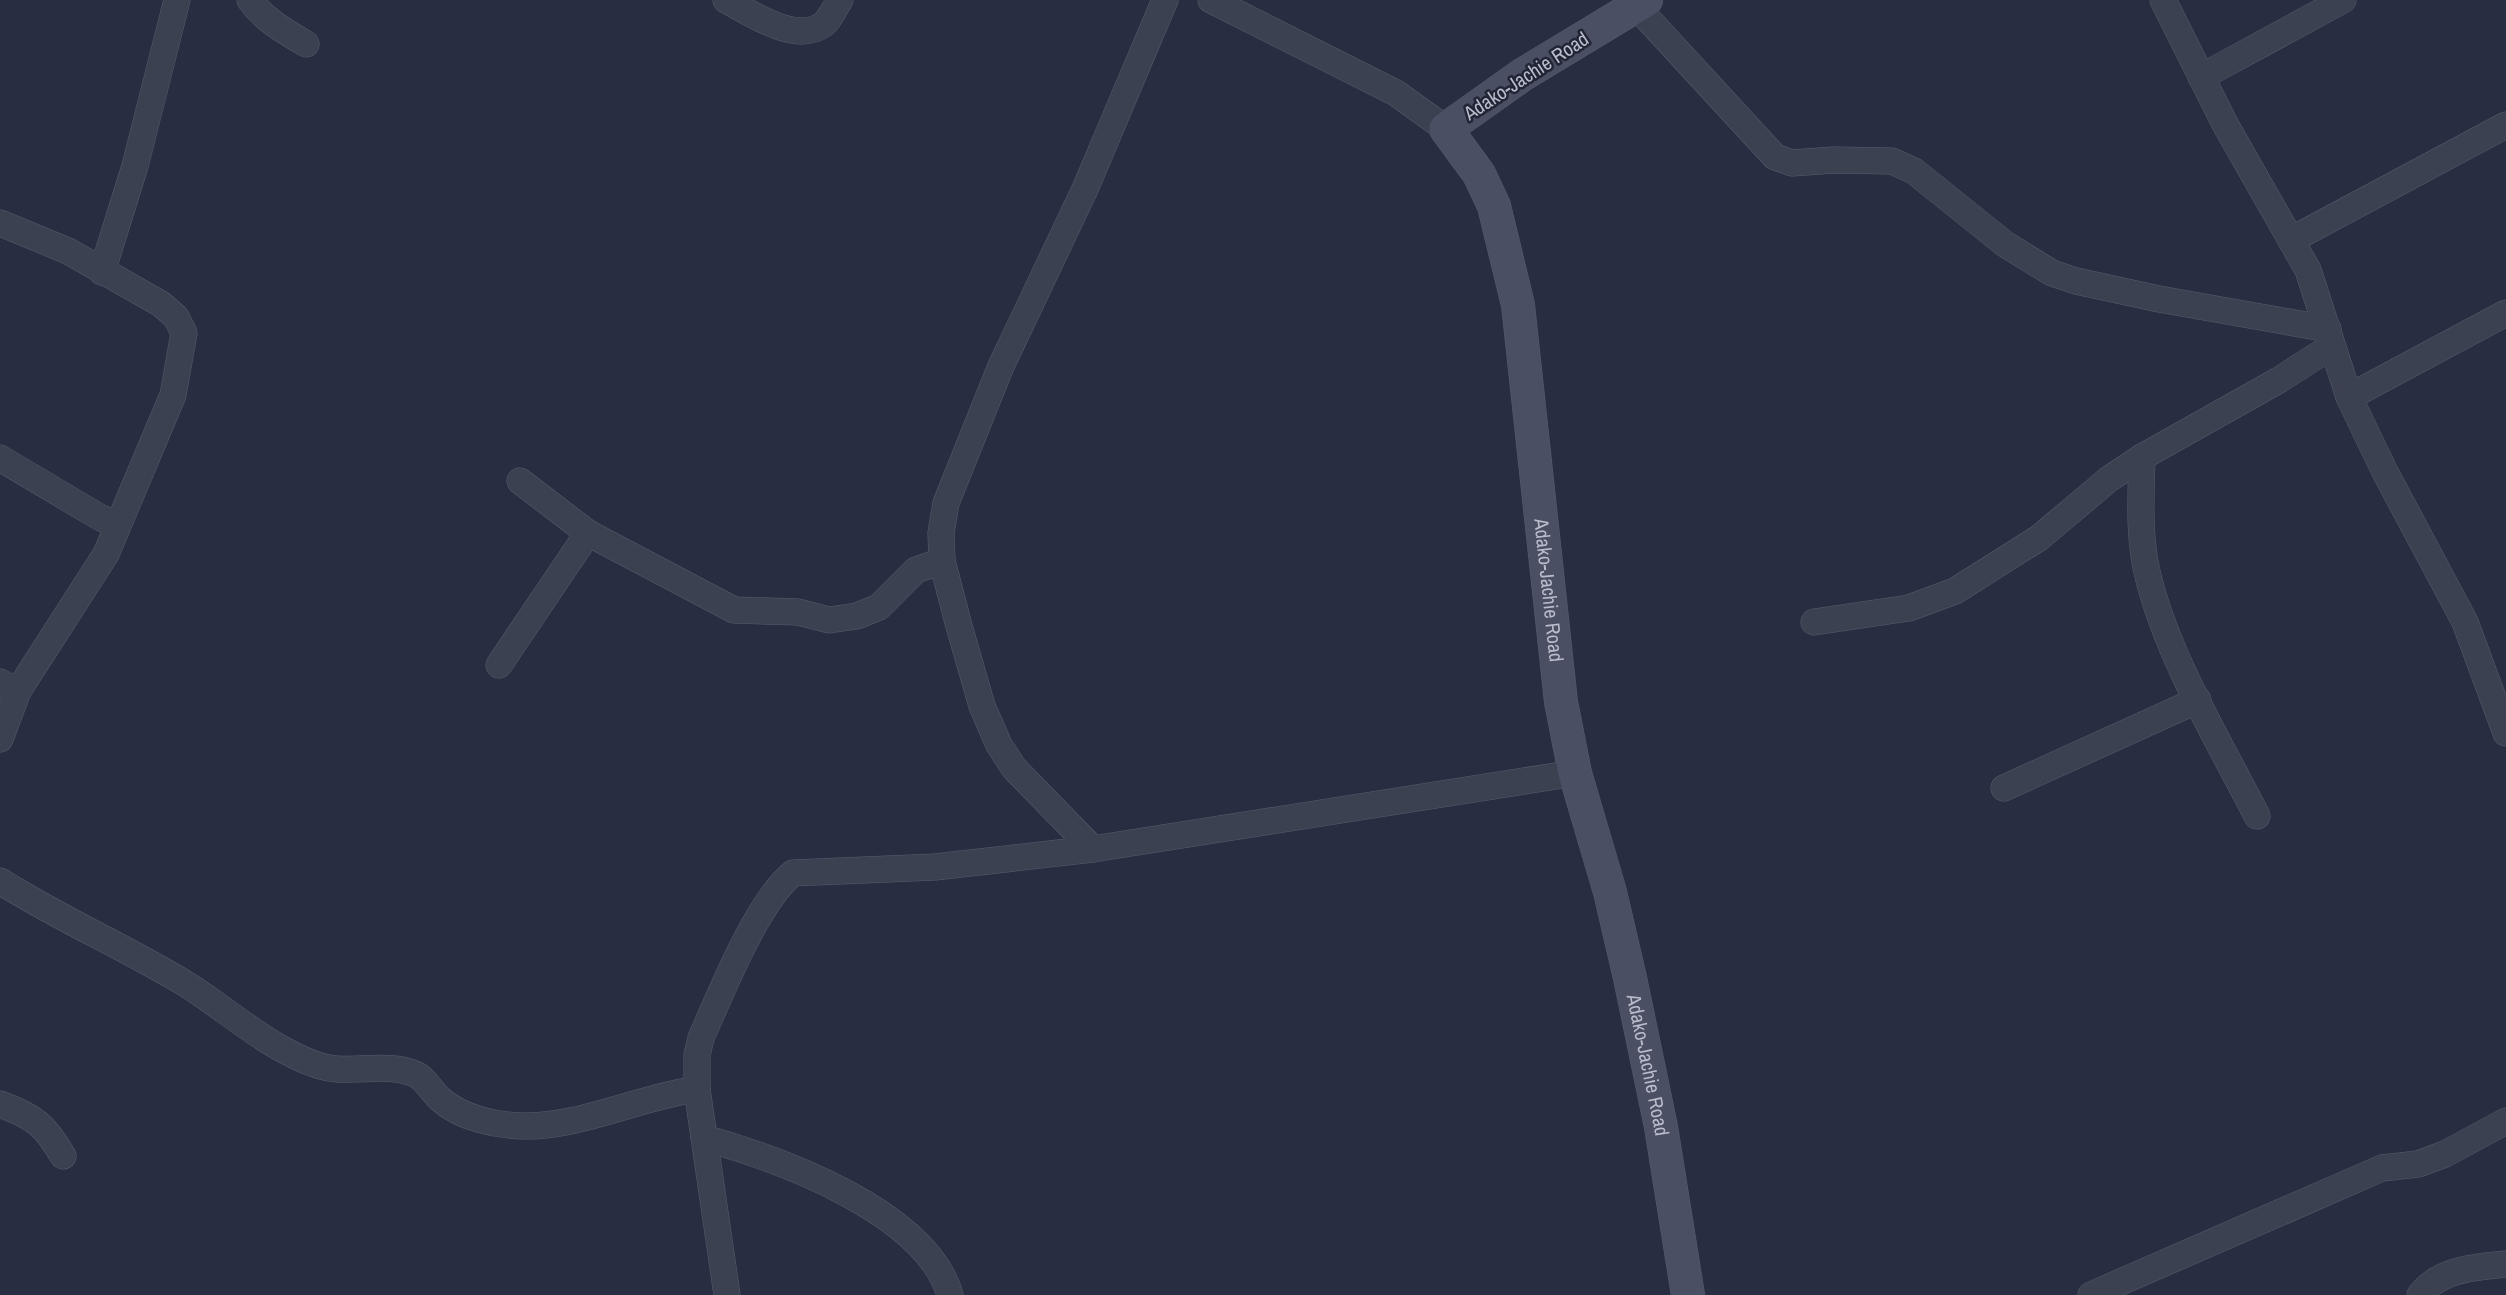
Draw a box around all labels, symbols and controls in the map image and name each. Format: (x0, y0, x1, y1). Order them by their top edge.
street label: Adako-Jachie Road (1457, 25, 1593, 127)
street label: Adako-Jachie Road (1528, 516, 1571, 663)
street label: Adako-Jachie Road (1620, 991, 1676, 1138)

